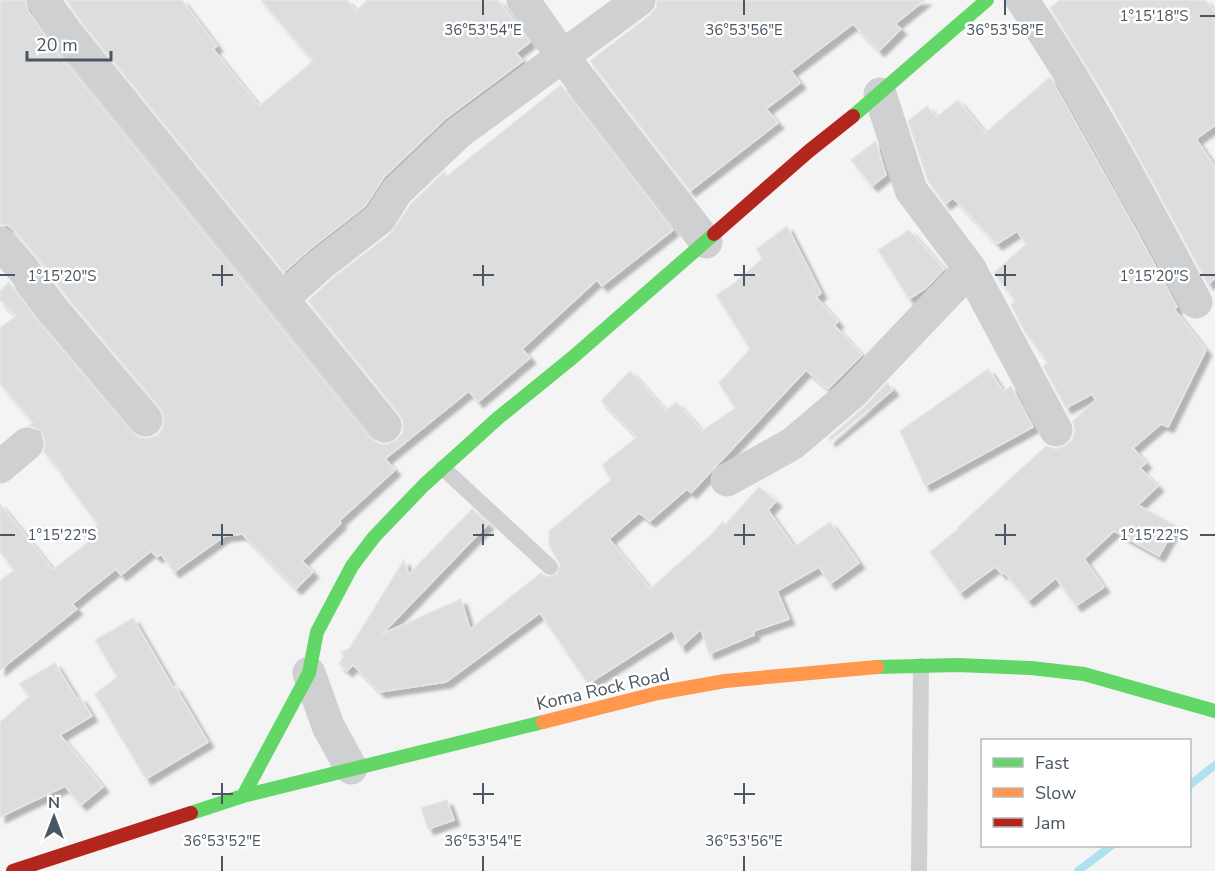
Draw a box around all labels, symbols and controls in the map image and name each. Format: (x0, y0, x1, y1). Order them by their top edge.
text: 1°15'18"S (1120, 6, 1188, 26)
text: 36°53'54"E (444, 20, 522, 40)
text: 36°53'56"E (705, 20, 783, 40)
text: 36°53'58"E (966, 20, 1044, 40)
scale bar (27, 24, 111, 62)
text: 20 m (36, 33, 78, 57)
text: 1°15'20"S (28, 266, 96, 286)
text: 1°15'20"S (1120, 266, 1188, 286)
text: 1°15'22"S (28, 525, 96, 545)
text: 1°15'22"S (1120, 525, 1188, 545)
street label: Koma Rock Road (534, 662, 672, 716)
legend (981, 739, 1191, 847)
text: Fast (1035, 751, 1070, 775)
text: Slow (1035, 781, 1076, 805)
north arrow (24, 787, 84, 847)
text: N (48, 792, 60, 814)
text: Jam (1034, 811, 1066, 835)
text: 36°53'52"E (183, 831, 261, 851)
text: 36°53'54"E (444, 831, 522, 851)
text: 36°53'56"E (705, 831, 783, 851)

